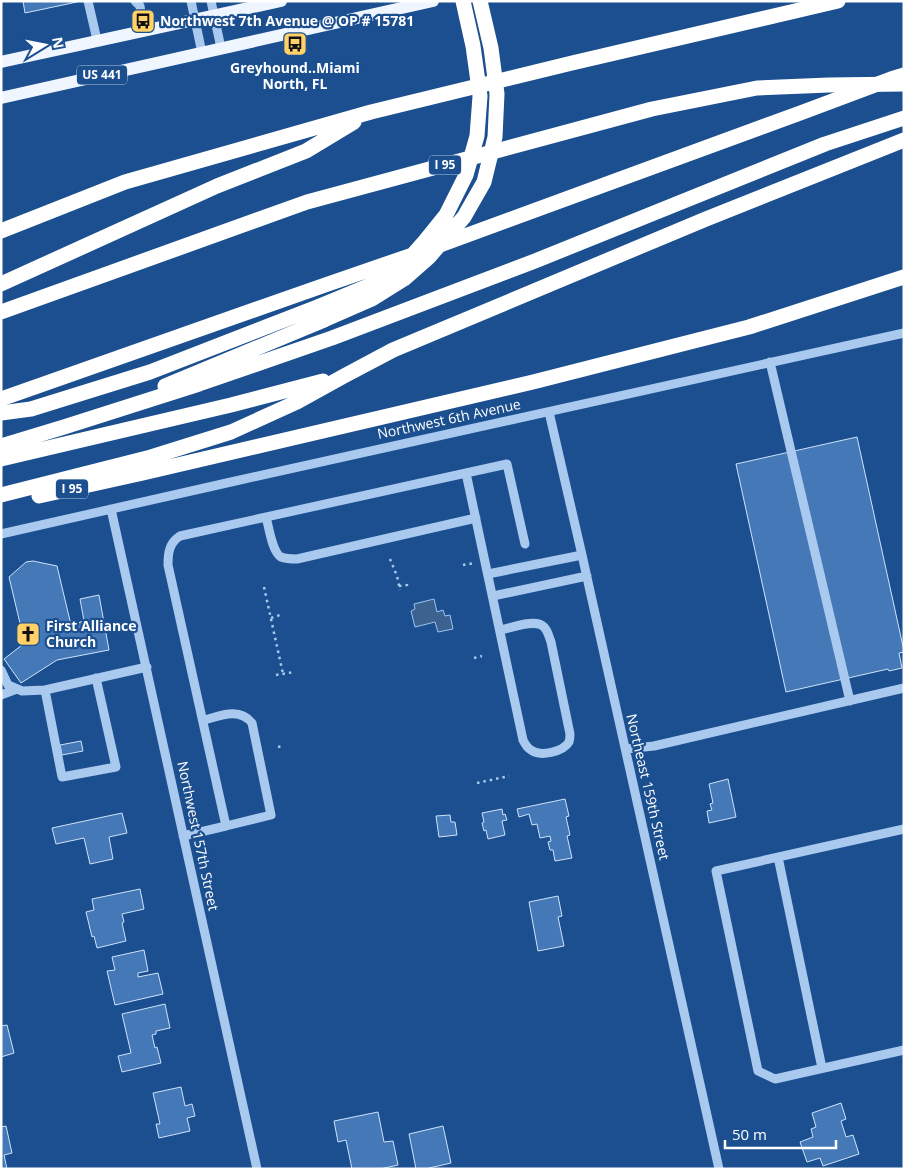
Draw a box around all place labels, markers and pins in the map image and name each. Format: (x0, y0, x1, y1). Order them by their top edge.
bus stop icon: Northwest 7th Avenue @ OP # 15781 (130, 8, 156, 34)
place label: Northwest 7th Avenue @ OP # 15781 (160, 11, 414, 30)
bus stop icon: Greyhound..Miami North, FL (282, 31, 308, 57)
place label: Greyhound..Miami North, FL (230, 58, 360, 93)
place label: First Alliance Church (46, 616, 137, 651)
church icon: First Alliance Church (15, 621, 41, 647)

